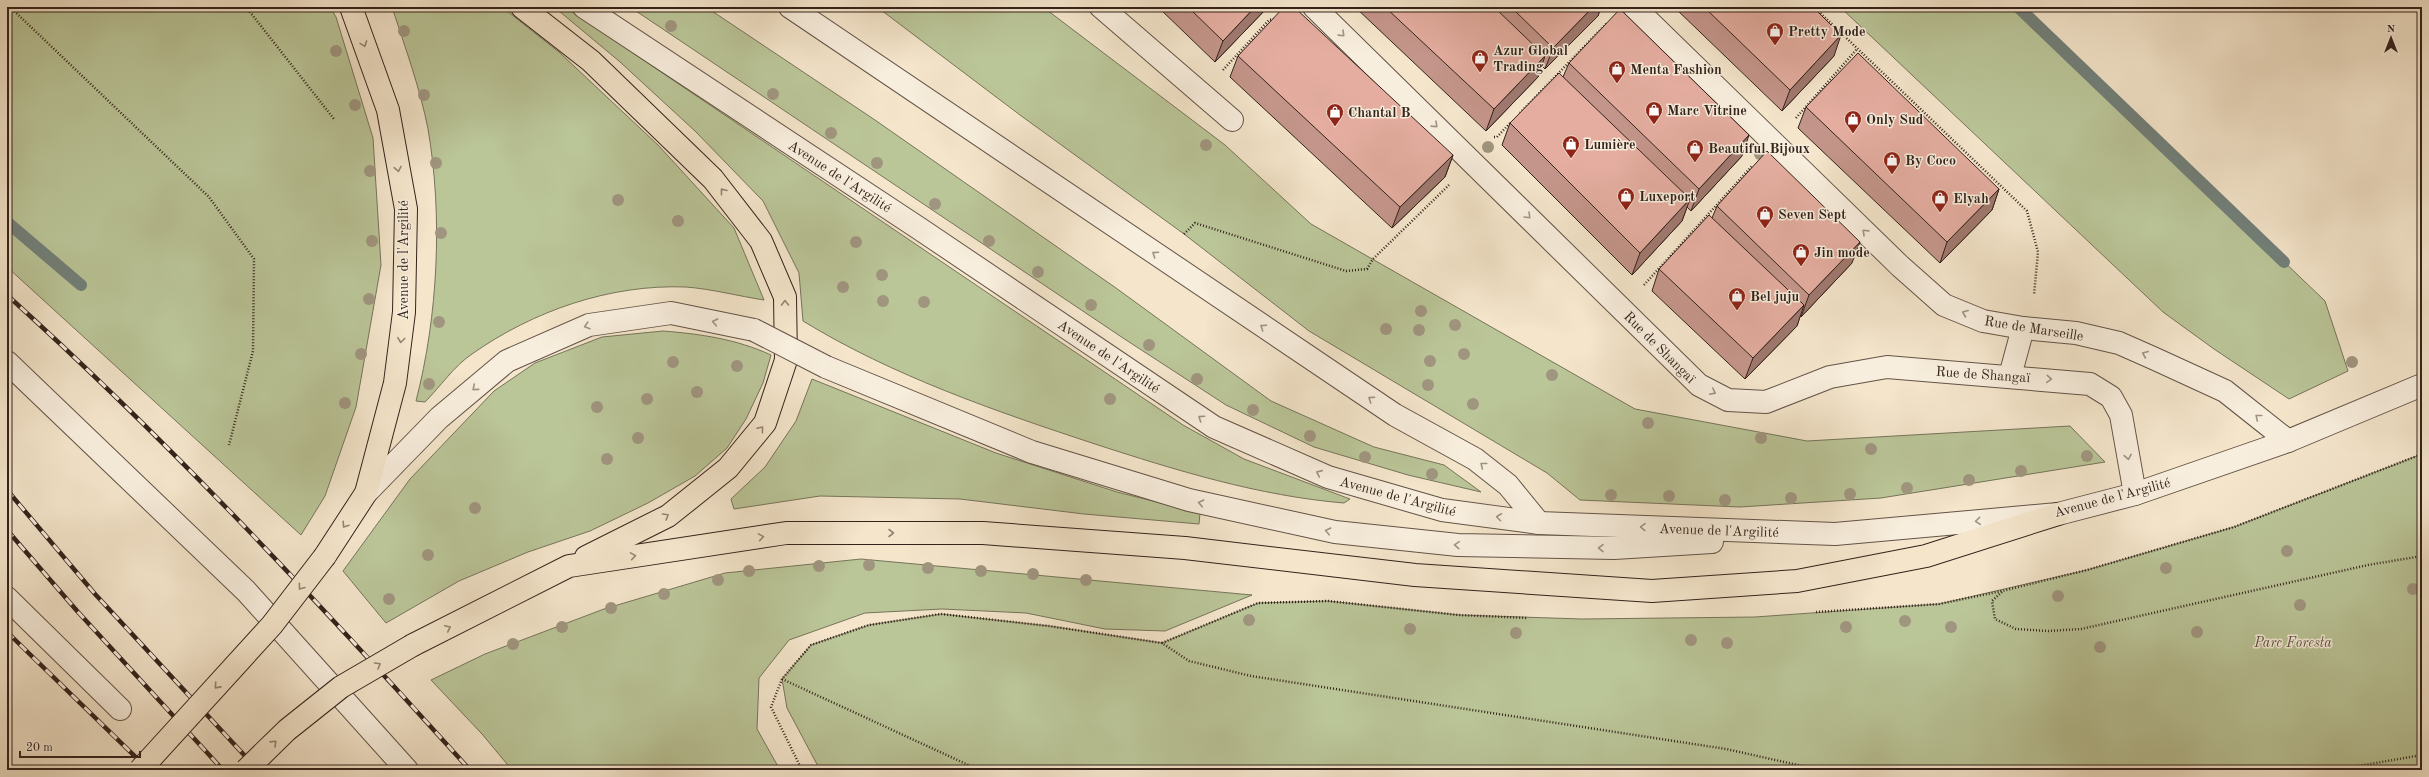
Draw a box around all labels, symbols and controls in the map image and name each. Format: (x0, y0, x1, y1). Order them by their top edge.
north arrow (2371, 18, 2411, 58)
shop icon: Pretty Mode (1765, 21, 1785, 46)
text: N (2387, 24, 2396, 35)
place label: Pretty Mode (1788, 25, 1866, 39)
one-way arrow (1337, 29, 1345, 37)
one-way arrow (360, 40, 368, 47)
place label: Azur Global Trading (1493, 44, 1568, 74)
shop icon: Azur Global Trading (1470, 48, 1490, 73)
shop icon: Menta Fashion (1607, 59, 1627, 84)
place label: Menta Fashion (1630, 63, 1722, 77)
shop icon: Marc Vitrine (1644, 100, 1664, 125)
shop icon: Chantal B (1325, 102, 1345, 127)
place label: Marc Vitrine (1667, 104, 1747, 118)
place label: Chantal B (1348, 106, 1410, 120)
shop icon: Only Sud (1843, 109, 1863, 134)
place label: Only Sud (1866, 113, 1924, 127)
one-way arrow (1430, 120, 1438, 128)
shop icon: Lumière (1561, 134, 1581, 159)
street label: Avenue de l'Argilité (785, 138, 894, 215)
place label: Lumière (1584, 138, 1636, 152)
shop icon: Beautiful Bijoux (1685, 138, 1705, 163)
place label: Beautiful Bijoux (1708, 142, 1810, 156)
shop icon: By Coco (1882, 150, 1902, 175)
place label: By Coco (1905, 154, 1956, 168)
one-way arrow (394, 166, 402, 172)
shop icon: Luxeport (1616, 186, 1636, 211)
shop icon: Elyah (1930, 188, 1950, 213)
one-way arrow (721, 189, 728, 196)
place label: Luxeport (1639, 190, 1695, 204)
place label: Elyah (1953, 192, 1989, 206)
street label: Avenue de l'Argilité (397, 200, 411, 320)
shop icon: Seven Sept (1755, 204, 1775, 229)
place label: Seven Sept (1778, 208, 1846, 222)
one-way arrow (1523, 211, 1531, 219)
one-way arrow (1862, 229, 1870, 237)
shop icon: Jin mode (1791, 242, 1811, 267)
place label: Jin mode (1814, 246, 1870, 260)
one-way arrow (1153, 252, 1160, 259)
shop icon: Bel juju (1727, 286, 1747, 311)
place label: Bel juju (1750, 290, 1799, 304)
one-way arrow (781, 300, 789, 306)
street label: Rue de Shangaï (1621, 309, 1698, 386)
one-way arrow (1961, 310, 1968, 318)
street label: Rue de Marseille (1983, 314, 2084, 344)
street label: Avenue de l'Argilité (1055, 318, 1162, 396)
one-way arrow (712, 319, 719, 327)
one-way arrow (584, 321, 591, 330)
one-way arrow (1260, 324, 1267, 331)
one-way arrow (397, 337, 406, 343)
one-way arrow (2141, 351, 2148, 359)
street label: Rue de Shangaï (1935, 365, 2031, 385)
one-way arrow (2046, 374, 2052, 383)
one-way arrow (472, 383, 479, 390)
one-way arrow (1708, 387, 1716, 395)
one-way arrow (1368, 396, 1375, 404)
one-way arrow (2255, 414, 2262, 421)
one-way arrow (1199, 416, 1206, 423)
one-way arrow (756, 426, 763, 433)
one-way arrow (2124, 454, 2132, 460)
one-way arrow (1480, 463, 1487, 470)
one-way arrow (1316, 470, 1323, 478)
street label: Avenue de l'Argilité (1338, 475, 1457, 519)
street label: Avenue de l'Argilité (2053, 476, 2172, 520)
one-way arrow (1198, 499, 1204, 507)
one-way arrow (1496, 513, 1502, 522)
one-way arrow (662, 514, 669, 521)
one-way arrow (1975, 517, 1981, 526)
one-way arrow (343, 521, 350, 528)
one-way arrow (1640, 522, 1646, 531)
street label: Avenue de l'Argilité (1659, 522, 1779, 540)
one-way arrow (1325, 527, 1331, 535)
one-way arrow (888, 529, 894, 537)
one-way arrow (758, 533, 764, 541)
one-way arrow (1454, 540, 1460, 549)
one-way arrow (1598, 544, 1604, 552)
one-way arrow (630, 552, 636, 561)
one-way arrow (299, 583, 306, 590)
one-way arrow (444, 625, 452, 633)
park label: Parc Foresta (2253, 636, 2332, 650)
one-way arrow (374, 663, 381, 670)
one-way arrow (214, 681, 221, 689)
scale bar (20, 733, 140, 759)
one-way arrow (269, 740, 277, 748)
text: 20 m (26, 742, 53, 754)

